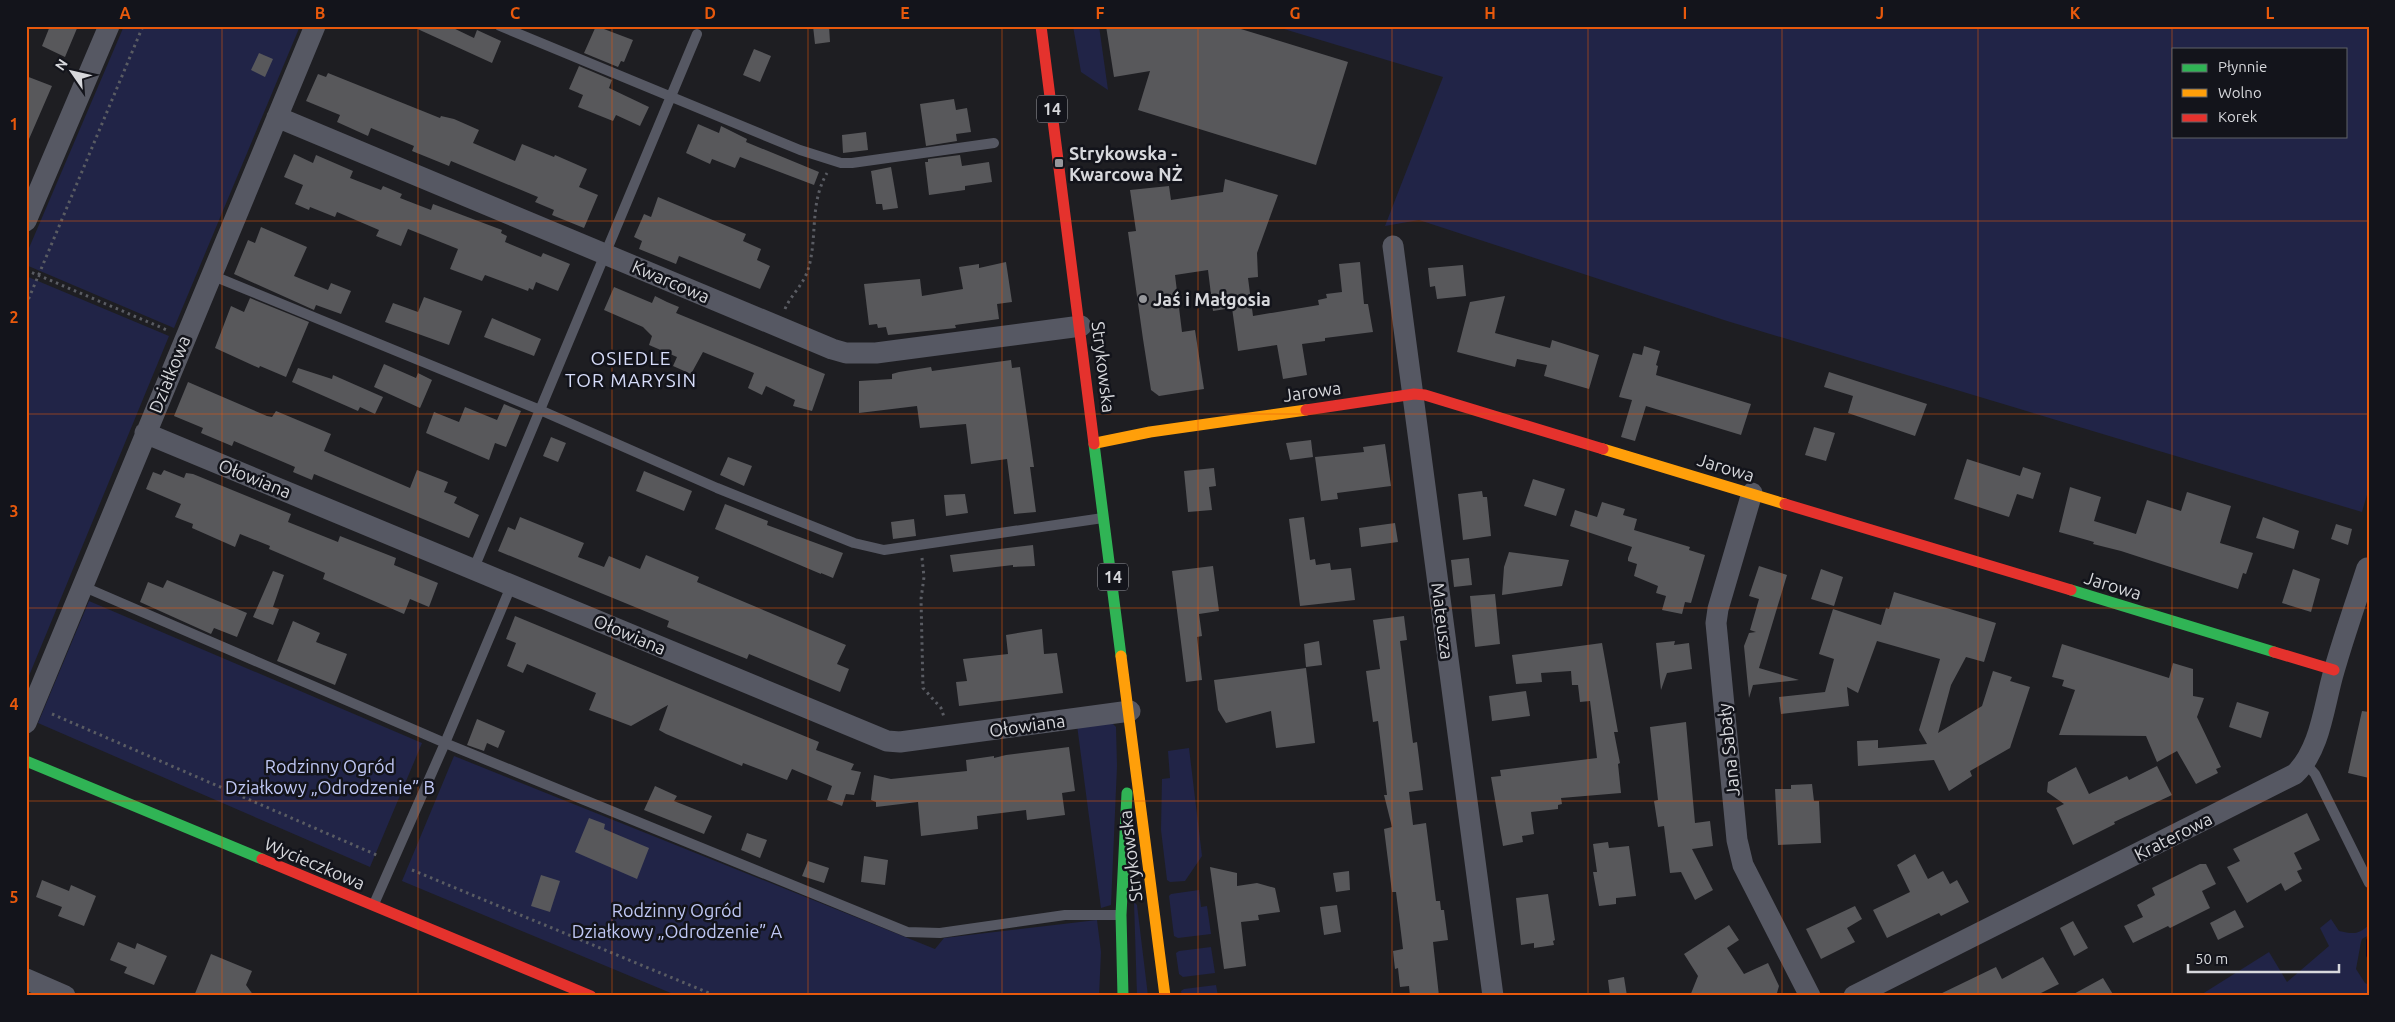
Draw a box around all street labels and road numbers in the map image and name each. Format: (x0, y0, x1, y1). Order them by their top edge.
road number: 14 (1037, 96, 1067, 122)
street label: Kwarcowa (629, 256, 713, 306)
street label: Strykowska (1088, 320, 1120, 414)
street label: Działkowa (144, 332, 194, 416)
street label: Jarowa (1282, 377, 1342, 405)
street label: Jarowa (1695, 449, 1757, 485)
street label: Ołowiana (216, 454, 294, 502)
road number: 14 (1098, 564, 1128, 590)
street label: Jarowa (2082, 567, 2144, 603)
street label: Mateusza (1428, 581, 1458, 661)
street label: Ołowiana (591, 610, 669, 658)
street label: Jana Sabały (1713, 702, 1743, 798)
street label: Ołowiana (988, 710, 1066, 740)
street label: Kraterowa (2131, 808, 2215, 864)
street label: Strykowska (1114, 809, 1146, 903)
street label: Wycieczkowa (262, 833, 368, 893)

